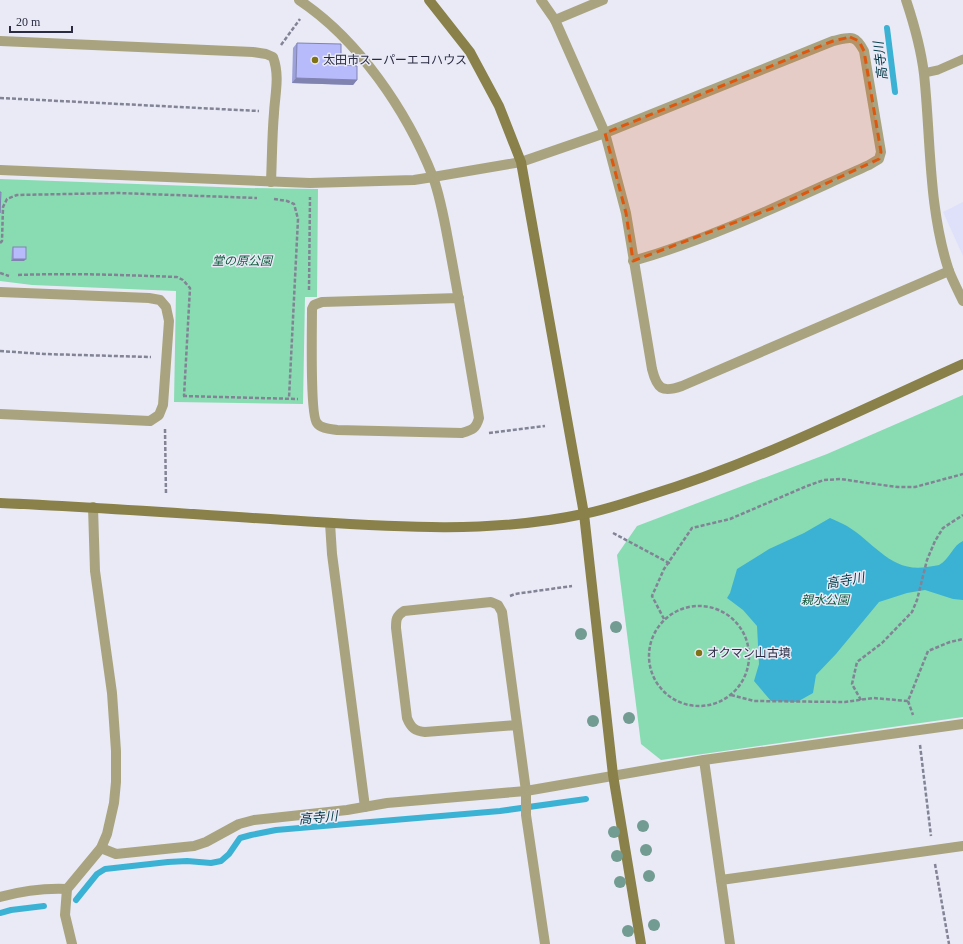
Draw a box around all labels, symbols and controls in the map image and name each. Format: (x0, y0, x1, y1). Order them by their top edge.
scale bar (10, 8, 72, 34)
text: 20 m (16, 15, 41, 29)
water label: 高寺川 (870, 39, 890, 81)
place label: 太田市スーパーエコハウス (323, 53, 467, 67)
marker: 太田市スーパーエコハウス (310, 55, 320, 65)
park label: 堂の原公園 (212, 254, 274, 268)
water label: 高寺川 (825, 569, 868, 591)
park label: 親水公園 (801, 593, 851, 607)
place label: オクマン山古墳 (707, 646, 791, 660)
marker: オクマン山古墳 (694, 648, 704, 658)
water label: 高寺川 (298, 808, 340, 827)

